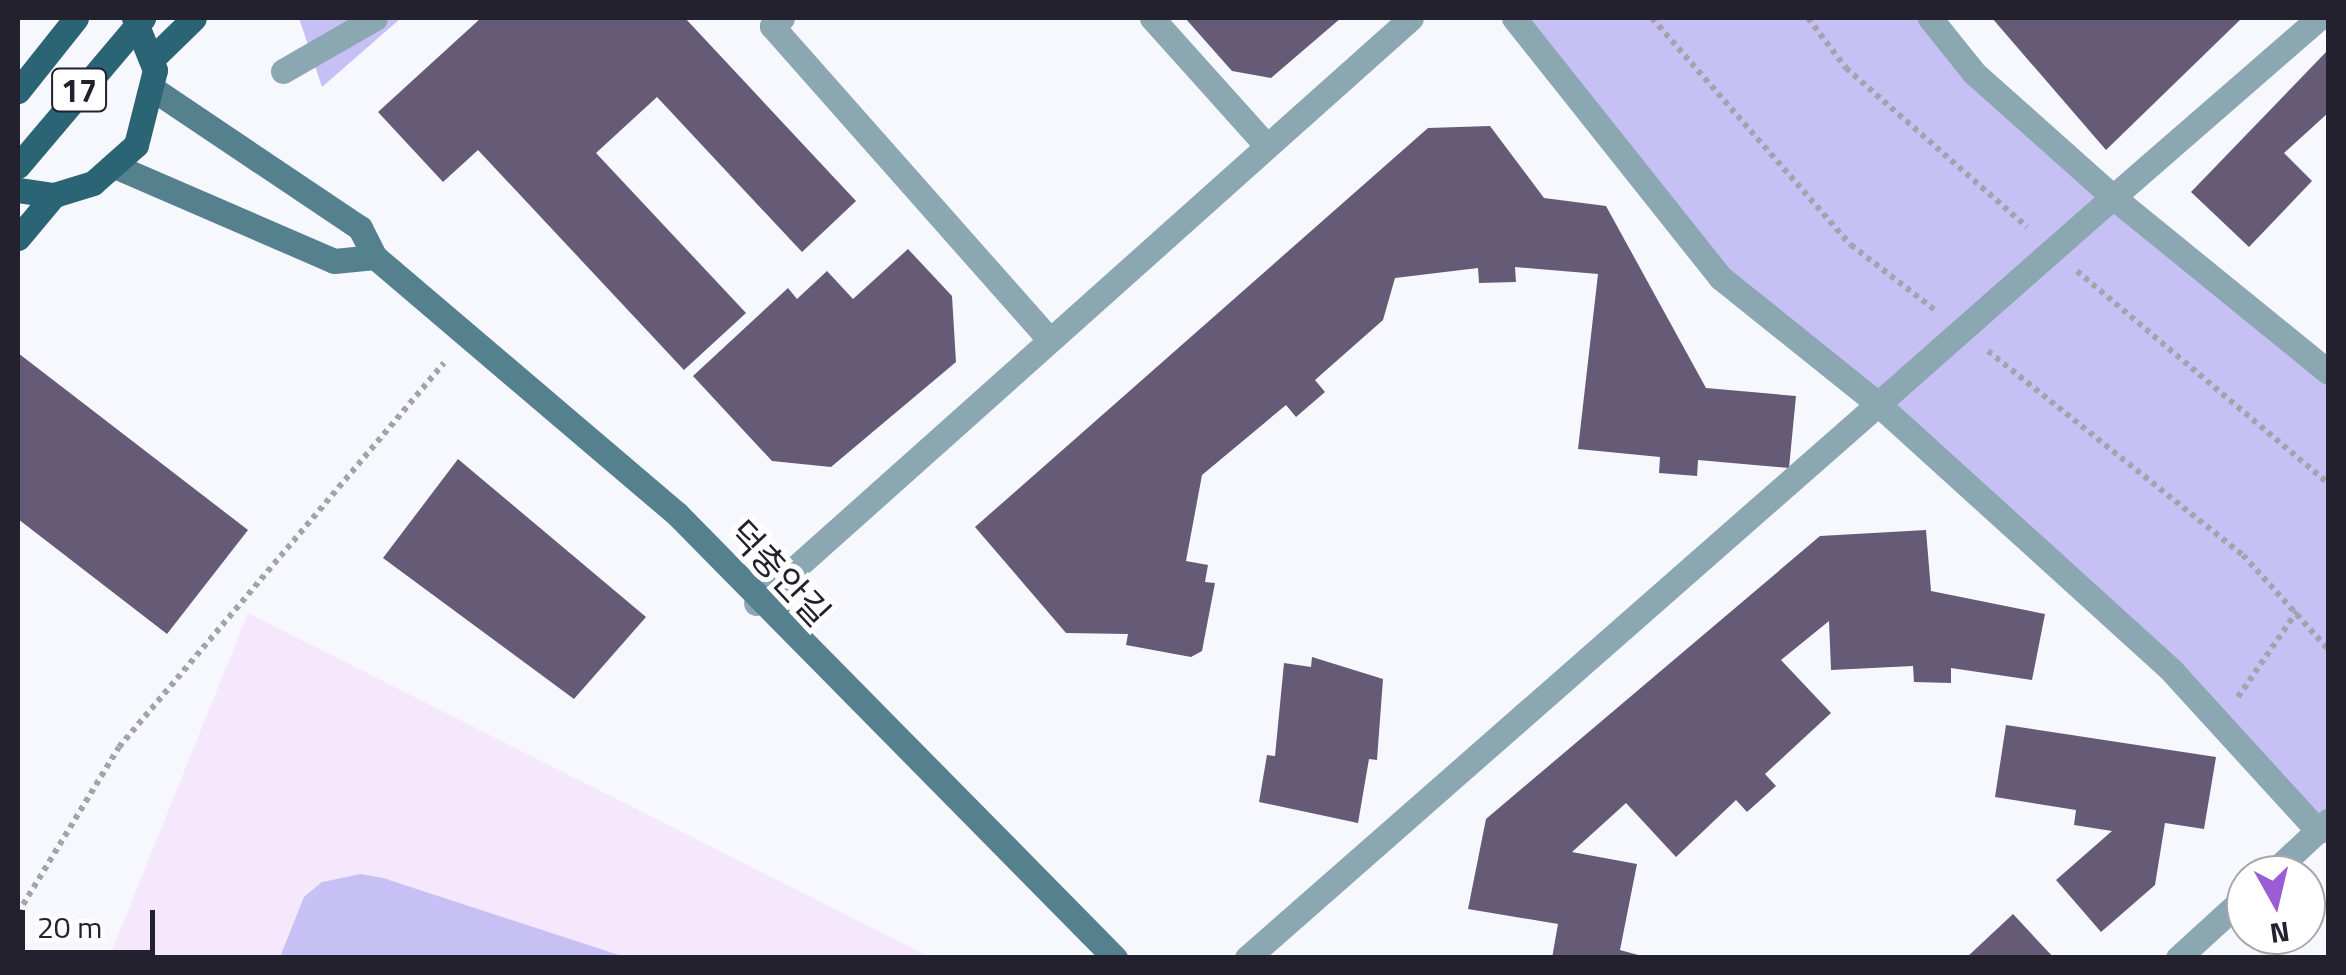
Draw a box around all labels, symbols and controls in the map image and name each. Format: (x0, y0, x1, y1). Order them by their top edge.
road number: 17 (49, 63, 109, 117)
street label: 덕충안길 (721, 512, 839, 634)
north arrow (2226, 855, 2326, 955)
scale bar (25, 890, 160, 952)
text: 20 m (37, 904, 102, 950)
text: N (2267, 911, 2293, 956)

